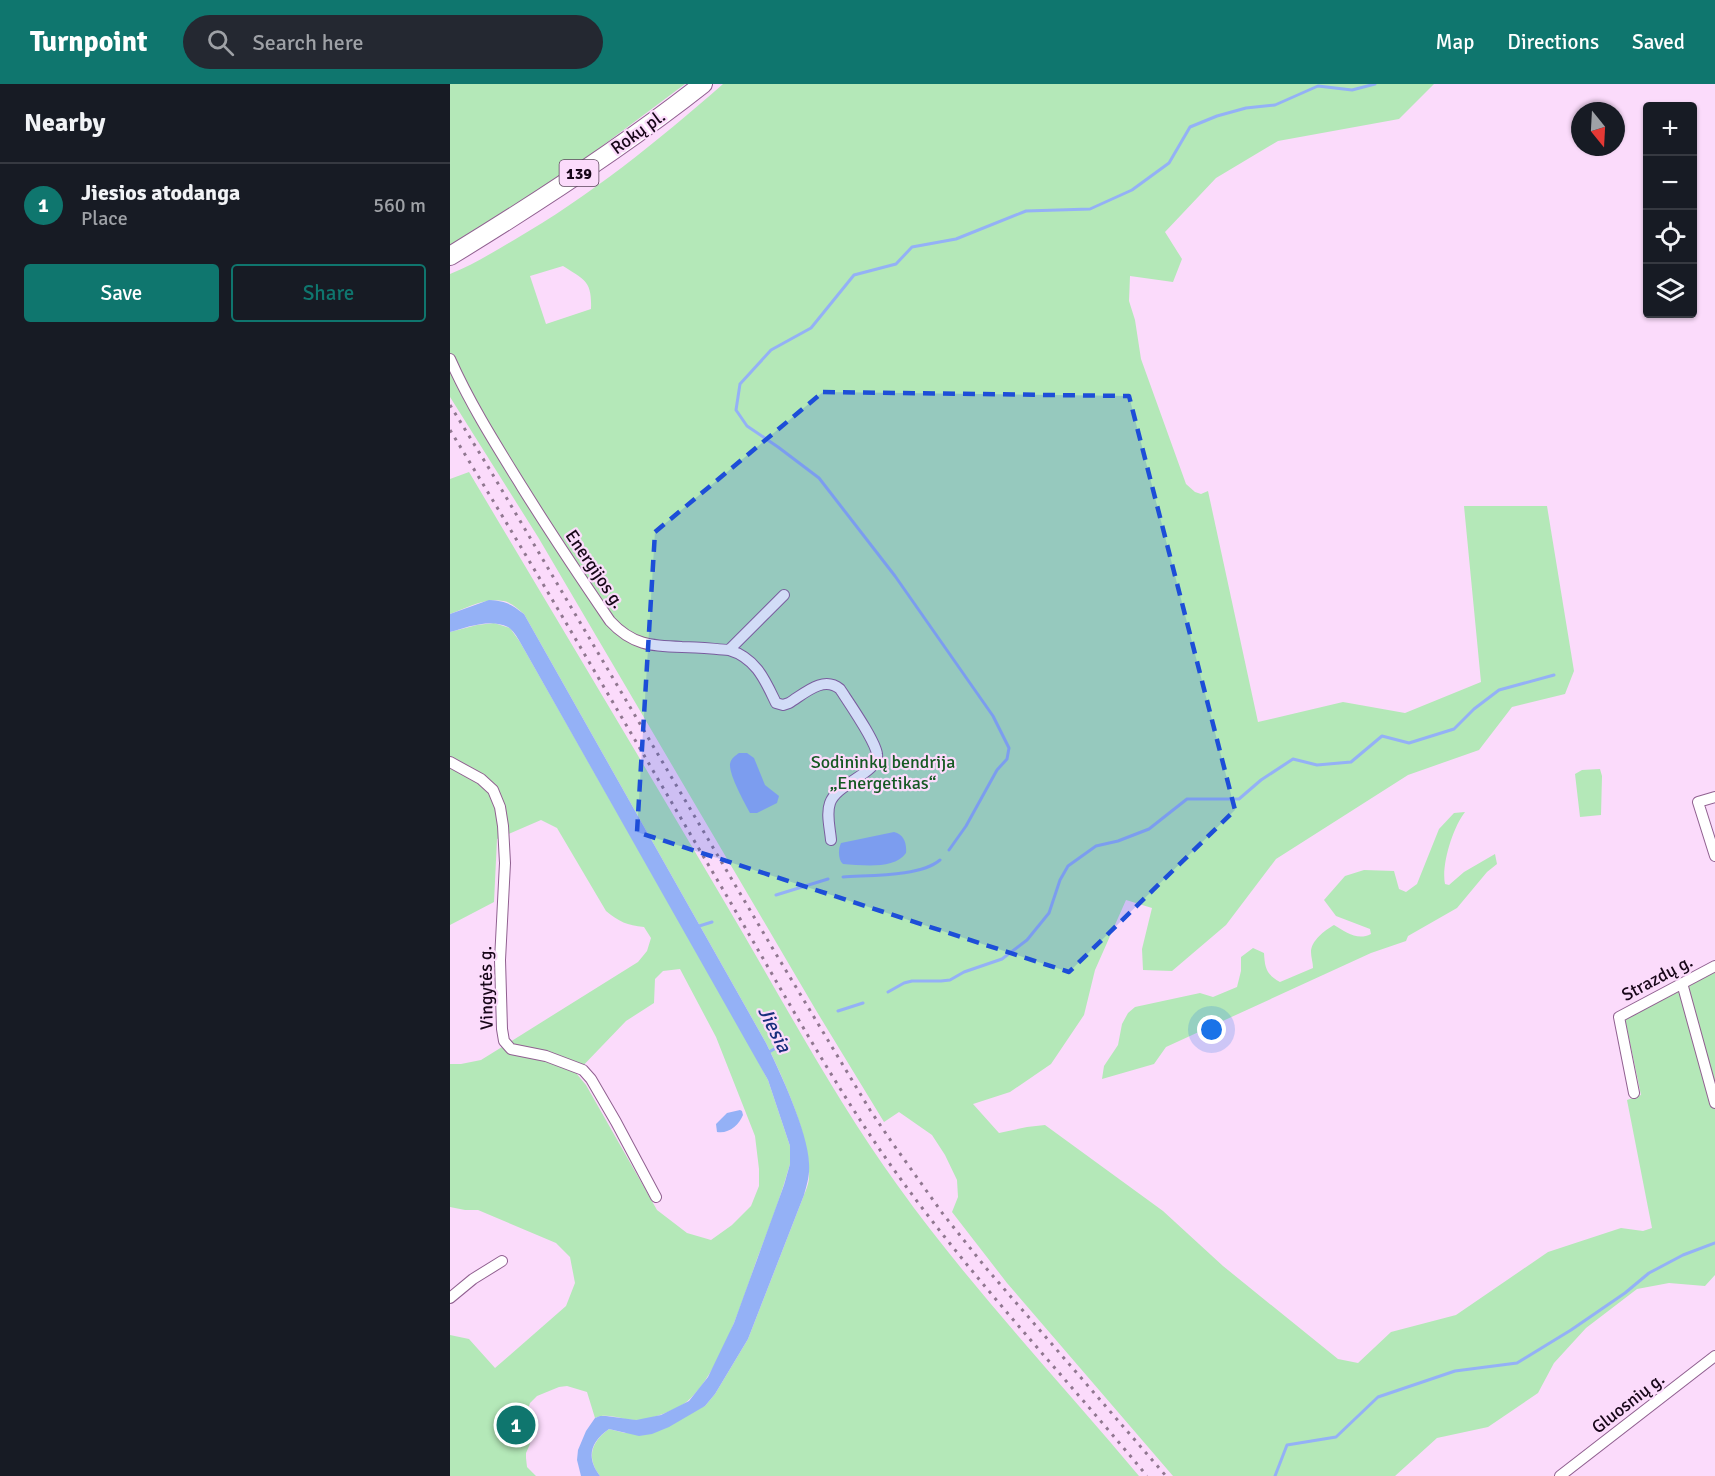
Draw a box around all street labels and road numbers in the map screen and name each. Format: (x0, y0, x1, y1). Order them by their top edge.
street label: Rokų pl. (606, 105, 670, 159)
road number: 139 (560, 160, 598, 186)
street label: Energijos g. (561, 525, 629, 613)
street label: Vingytės g. (474, 946, 498, 1030)
street label: Strazdų g. (1618, 950, 1696, 1006)
street label: Gluosnių g. (1587, 1368, 1669, 1438)

